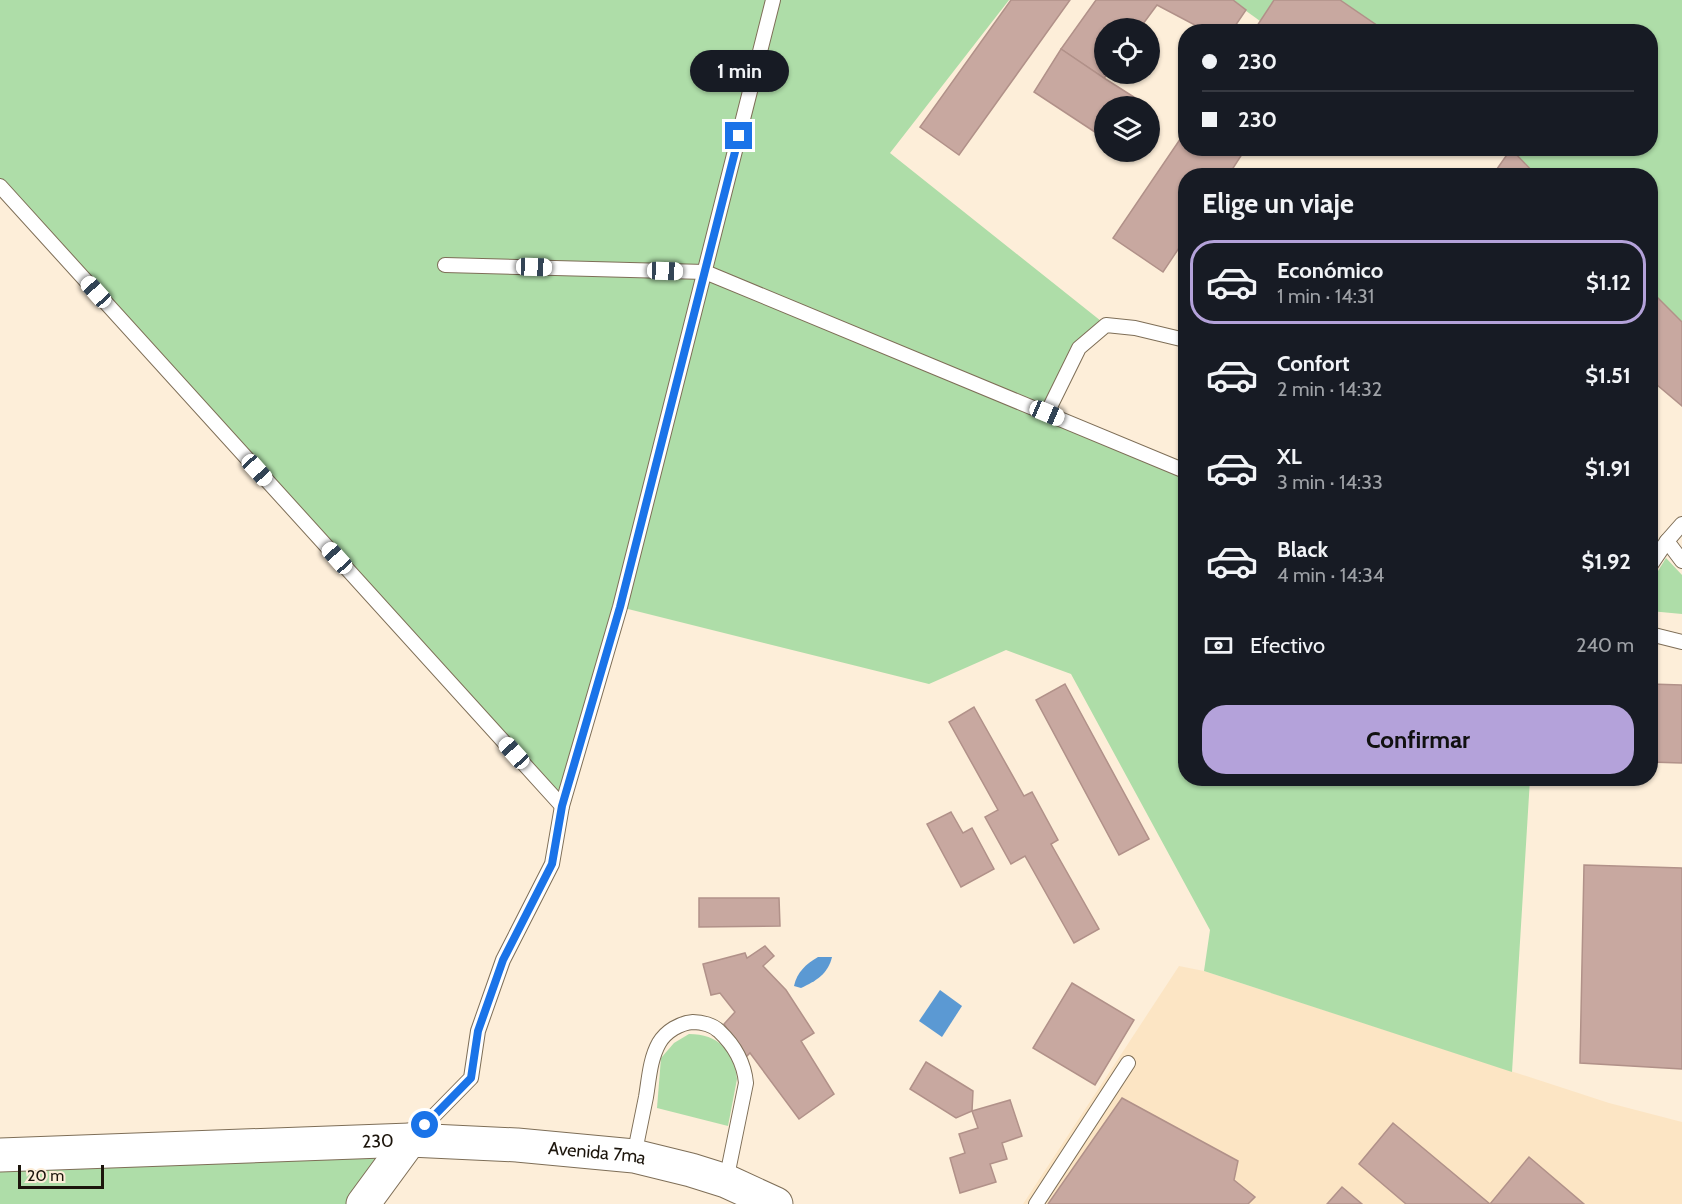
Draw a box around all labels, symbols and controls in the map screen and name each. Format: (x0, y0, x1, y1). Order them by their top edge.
map controls (1094, 18, 1160, 162)
button: locate (1094, 18, 1160, 84)
text: 230 (1238, 48, 1277, 75)
callout: 1 min (690, 49, 789, 91)
text: 1 min (717, 59, 762, 83)
button: layers (1094, 96, 1160, 162)
text: 230 (1238, 106, 1277, 133)
route end (725, 122, 752, 149)
text: Elige un viaje (1202, 187, 1354, 220)
icon: car (1205, 255, 1259, 309)
car (516, 257, 552, 277)
text: Económico (1277, 257, 1383, 284)
car (647, 261, 683, 281)
text: $1.12 (1586, 269, 1631, 296)
car (77, 273, 115, 311)
text: 1 min · 14:31 (1277, 284, 1374, 308)
icon: car (1205, 348, 1259, 402)
text: Confort (1277, 350, 1350, 377)
text: $1.51 (1585, 362, 1631, 389)
text: 2 min · 14:32 (1277, 377, 1382, 401)
car (1027, 398, 1067, 428)
icon: car (1205, 441, 1259, 495)
text: XL (1277, 443, 1302, 470)
car (238, 451, 276, 489)
text: $1.91 (1585, 455, 1631, 482)
text: 3 min · 14:33 (1277, 470, 1383, 494)
icon: car (1205, 534, 1259, 588)
text: Black (1277, 536, 1328, 563)
car (318, 539, 356, 577)
text: $1.92 (1582, 548, 1631, 575)
text: 4 min · 14:34 (1277, 563, 1384, 587)
icon: cash (1202, 629, 1235, 662)
text: Efectivo (1250, 632, 1325, 659)
text: 240 m (1576, 633, 1634, 657)
button: Confirmar (1202, 705, 1634, 774)
car (495, 734, 533, 772)
route start (411, 1111, 438, 1138)
street label: 230 (361, 1130, 394, 1153)
street label: Avenida 7ma (547, 1137, 649, 1170)
scale bar (18, 1162, 104, 1190)
text: 20 m (27, 1166, 64, 1185)

